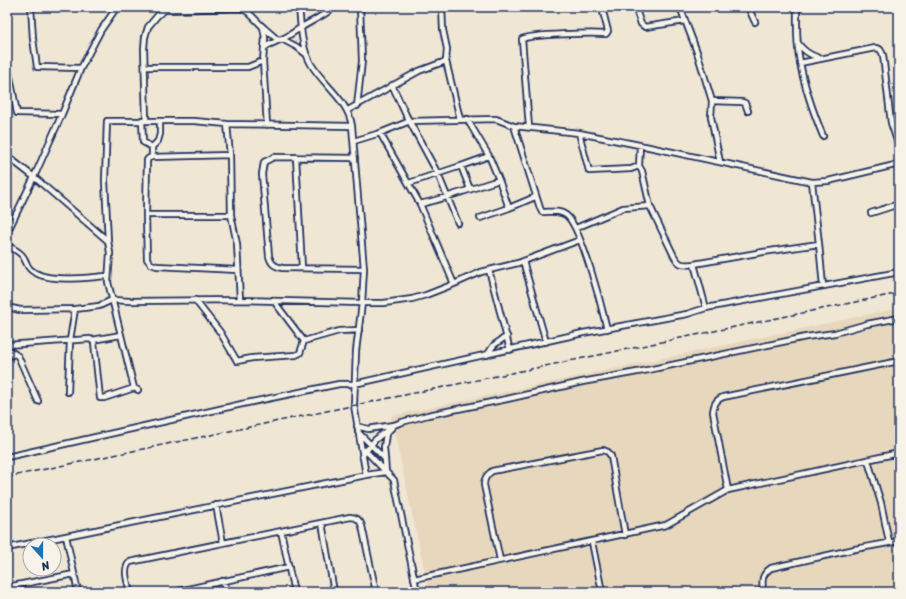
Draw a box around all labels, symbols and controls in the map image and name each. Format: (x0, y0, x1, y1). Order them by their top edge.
north arrow (22, 537, 62, 577)
text: N (38, 555, 53, 576)

